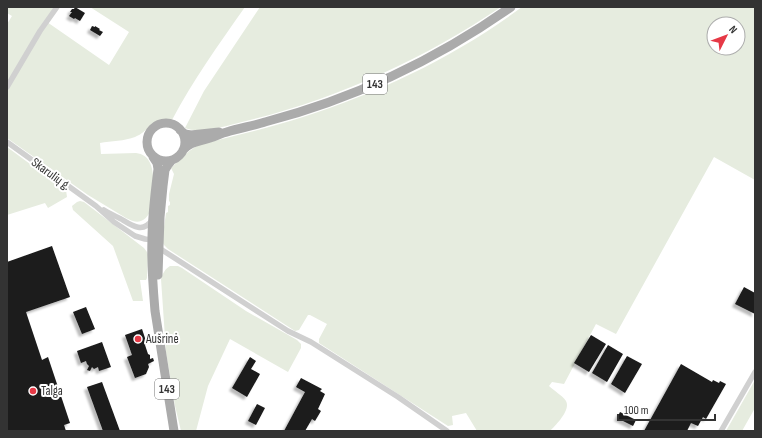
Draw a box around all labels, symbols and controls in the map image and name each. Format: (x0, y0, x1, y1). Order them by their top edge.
north arrow (706, 16, 746, 56)
text: N (726, 23, 740, 36)
road number: 143 (363, 74, 387, 94)
street label: Skarulių g. (28, 154, 74, 194)
place label: Aušrinė (145, 331, 179, 347)
marker: Aušrinė (133, 334, 143, 344)
road number: 143 (155, 379, 179, 399)
place label: Talga (41, 383, 63, 399)
marker: Talga (28, 386, 38, 396)
scale bar (618, 396, 715, 422)
text: 100 m (624, 403, 649, 418)

